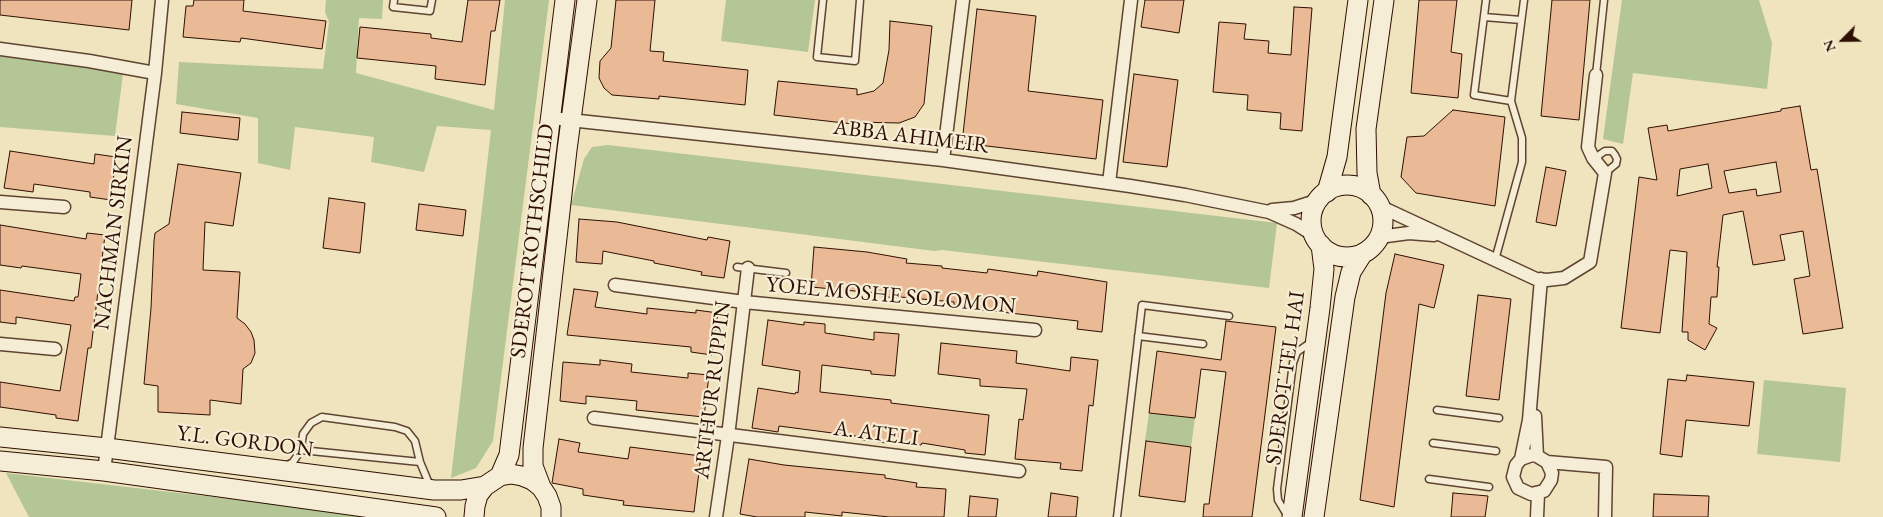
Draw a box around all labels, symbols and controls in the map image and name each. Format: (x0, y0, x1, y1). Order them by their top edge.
north arrow (1818, 15, 1868, 65)
text: N (1819, 37, 1840, 55)
street label: ABBA AHIMEIR (832, 114, 990, 160)
street label: SDEROT ROTHSCHILD (506, 122, 560, 360)
street label: NACHMAN SIRKIN (89, 134, 139, 332)
street label: YOEL MOSHE SOLOMON (765, 272, 1017, 320)
street label: SDEROT TEL HAI (1261, 289, 1311, 467)
street label: ARTHUR RUPPIN (689, 300, 737, 480)
street label: A. ATELI (832, 416, 920, 452)
street label: Y.L. GORDON (175, 421, 315, 463)

